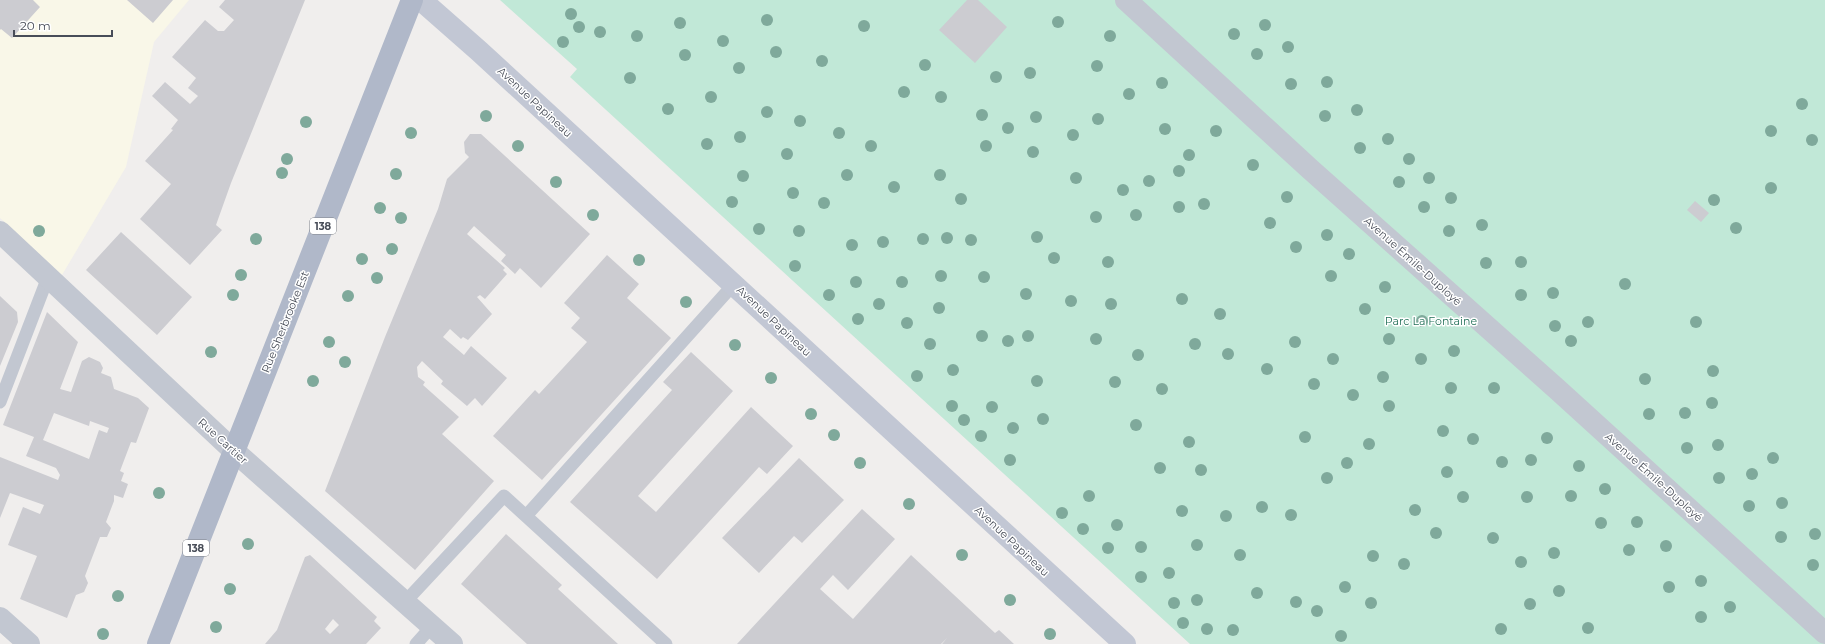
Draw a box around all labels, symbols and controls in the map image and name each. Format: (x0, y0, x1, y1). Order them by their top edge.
scale bar (14, 12, 112, 38)
text: 20 m (20, 18, 51, 33)
street label: Avenue Papineau (495, 64, 575, 140)
street label: Avenue Émile-Duployé (1361, 214, 1465, 309)
road number: 138 (310, 218, 336, 234)
street label: Rue Sherbrooke Est (258, 269, 312, 375)
street label: Avenue Papineau (734, 283, 814, 359)
park label: Parc La Fontaine (1385, 314, 1478, 328)
street label: Rue Cartier (195, 415, 251, 467)
street label: Avenue Émile-Duployé (1602, 430, 1706, 525)
street label: Avenue Papineau (972, 503, 1052, 579)
road number: 138 (183, 540, 209, 556)

